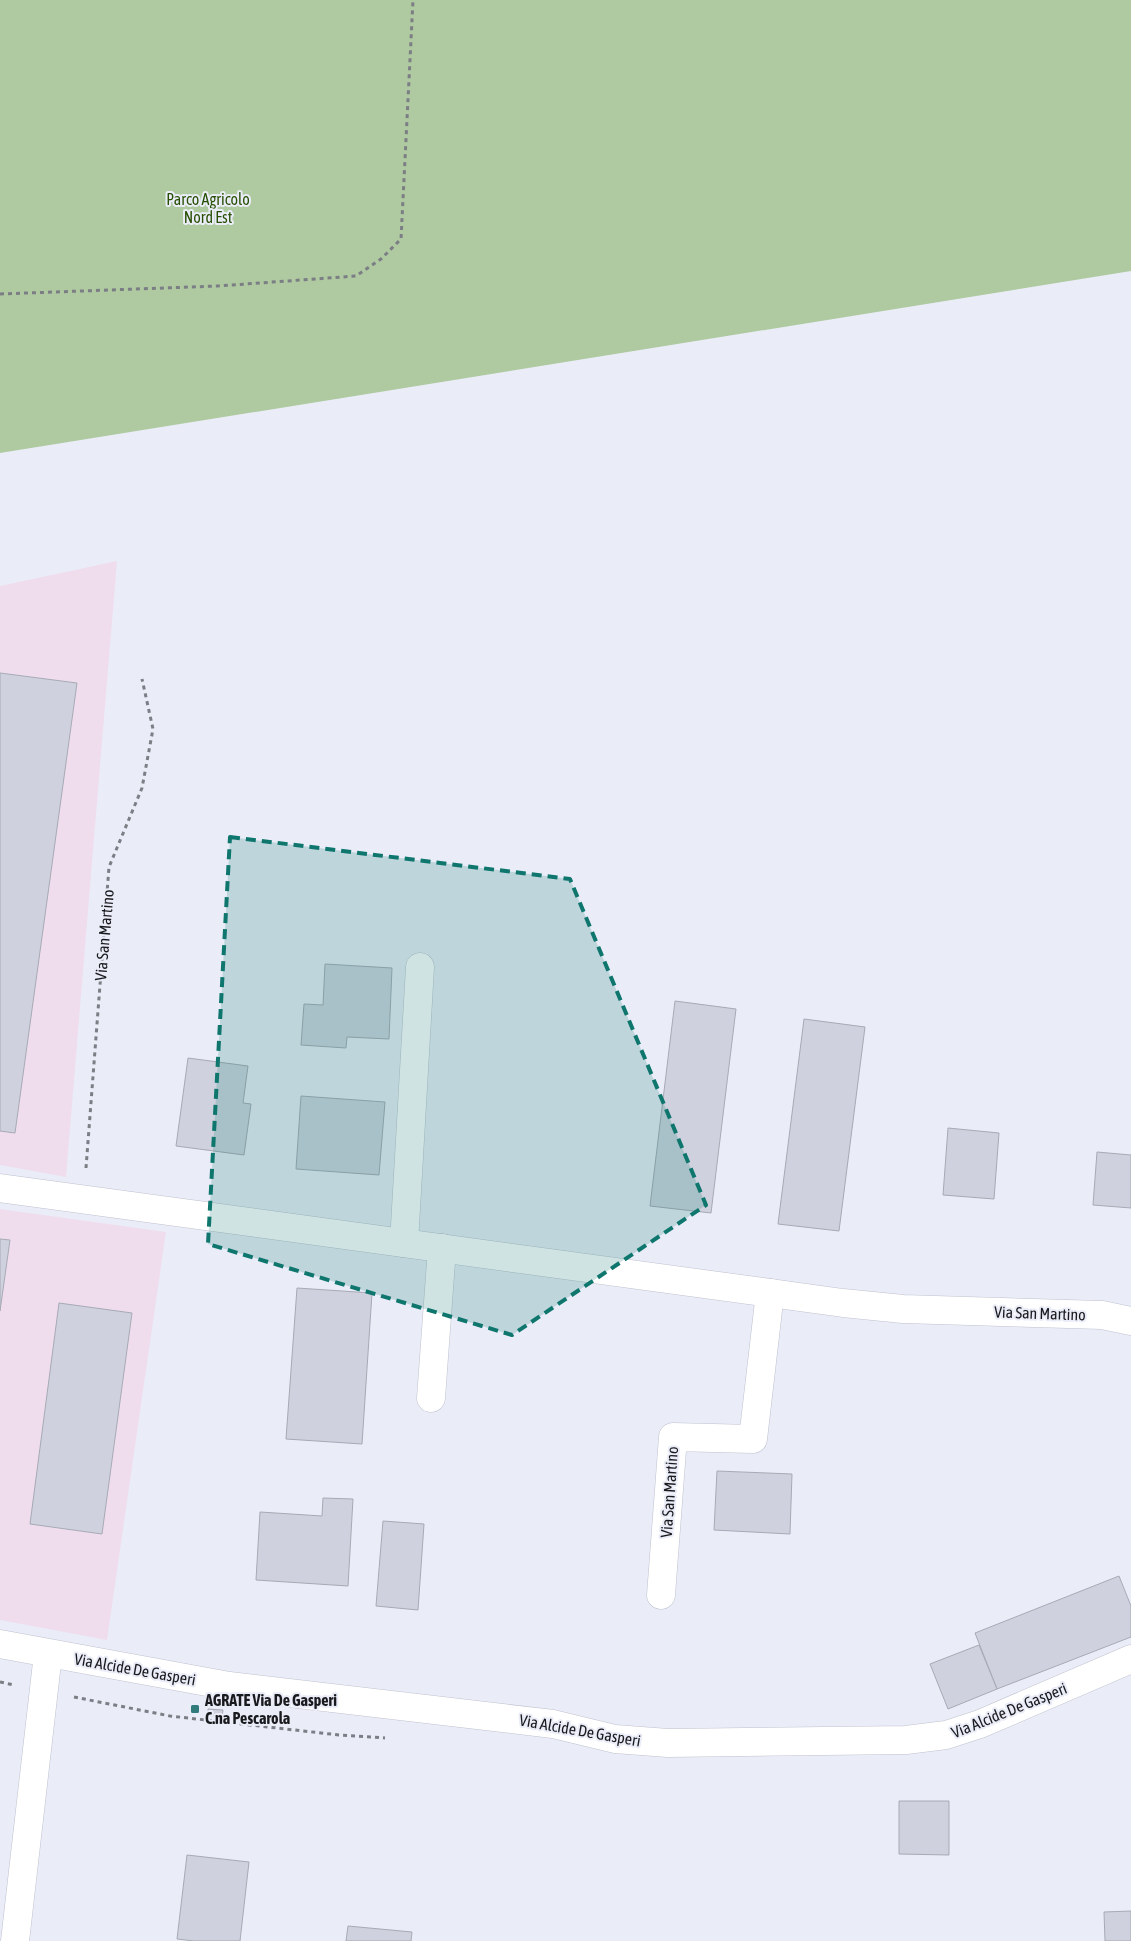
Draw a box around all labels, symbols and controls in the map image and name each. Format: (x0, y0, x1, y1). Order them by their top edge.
park label: Parco Agricolo Nord Est (166, 190, 250, 226)
street label: Via San Martino (91, 889, 117, 981)
street label: Via San Martino (994, 1302, 1086, 1324)
street label: Via San Martino (657, 1446, 681, 1538)
street label: Via Alcide De Gasperi (73, 1649, 197, 1690)
street label: Via Alcide De Gasperi (949, 1679, 1070, 1742)
place label: AGRATE Via De Gasperi C.na Pescarola (204, 1691, 337, 1727)
marker: AGRATE Via De Gasperi C.na Pescarola (189, 1703, 201, 1715)
street label: Via Alcide De Gasperi (518, 1710, 642, 1751)

